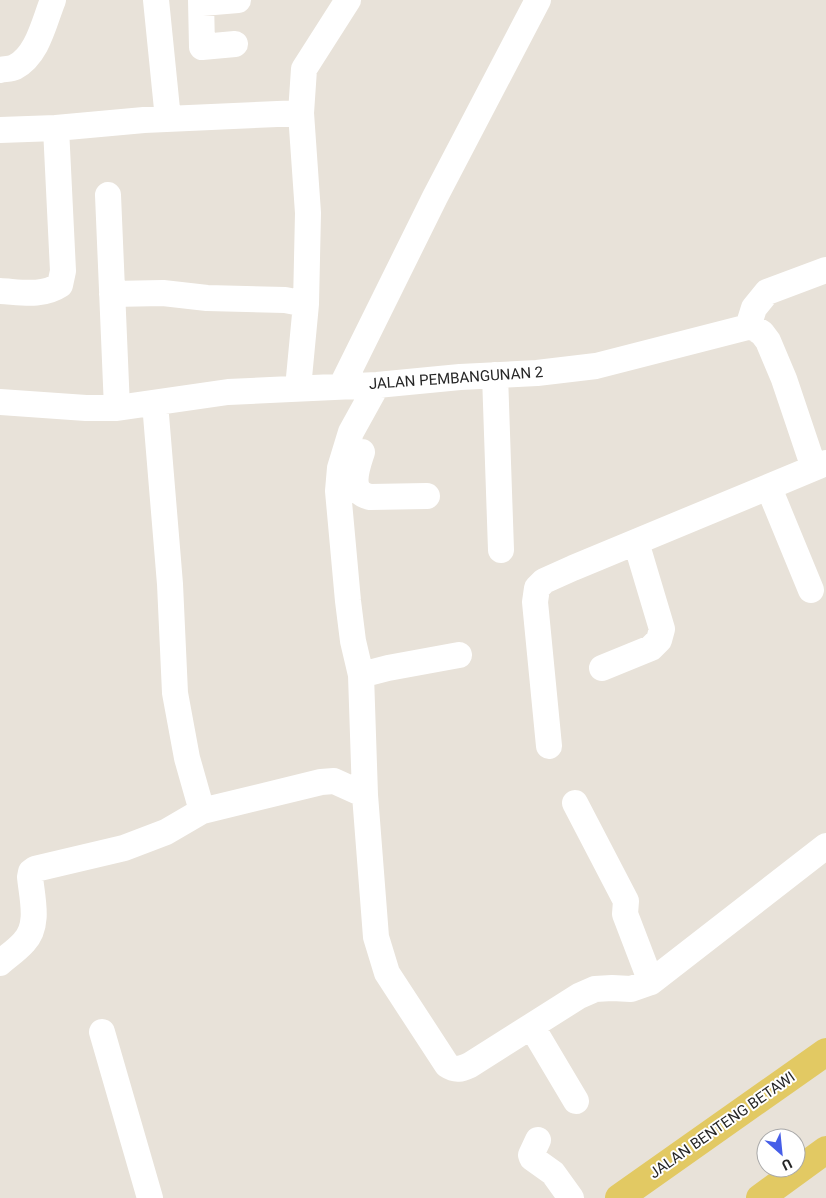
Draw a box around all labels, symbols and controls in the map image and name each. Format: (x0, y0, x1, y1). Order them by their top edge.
street label: JALAN PEMBANGUNAN 2 (368, 363, 544, 393)
street label: JALAN BENTENG BETAWI (646, 1068, 798, 1182)
north arrow (756, 1128, 806, 1178)
text: U (779, 1155, 795, 1174)

